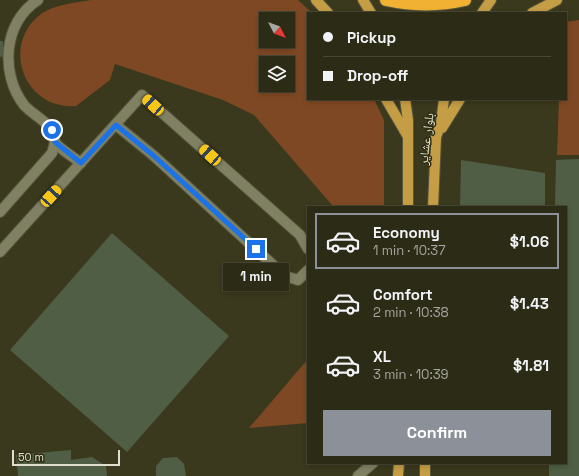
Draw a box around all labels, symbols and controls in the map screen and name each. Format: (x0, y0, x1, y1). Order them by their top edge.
north arrow (259, 12, 295, 48)
map controls (259, 12, 295, 92)
text: Pickup (347, 28, 396, 47)
button: layers (259, 56, 295, 92)
text: Drop-off (347, 66, 408, 85)
car (140, 93, 166, 117)
street label: بلوار عشایر (414, 112, 438, 167)
route start (43, 121, 61, 139)
car (197, 143, 223, 167)
car (39, 183, 63, 209)
icon: car (325, 223, 361, 259)
text: Economy (373, 223, 440, 242)
text: $1.06 (510, 232, 549, 251)
route end (247, 240, 265, 258)
text: 1 min · 10:37 (373, 242, 445, 259)
callout: 1 min (223, 263, 289, 291)
text: 1 min (240, 268, 272, 285)
icon: car (325, 285, 361, 321)
text: Comfort (373, 285, 433, 304)
text: $1.43 (510, 294, 549, 313)
text: 2 min · 10:38 (373, 304, 449, 321)
icon: car (325, 347, 361, 383)
text: XL (373, 347, 391, 366)
text: $1.81 (513, 356, 549, 375)
text: 3 min · 10:39 (373, 366, 449, 383)
button: Confirm (323, 410, 551, 456)
scale bar (12, 448, 120, 467)
text: 50 m (18, 450, 44, 464)

